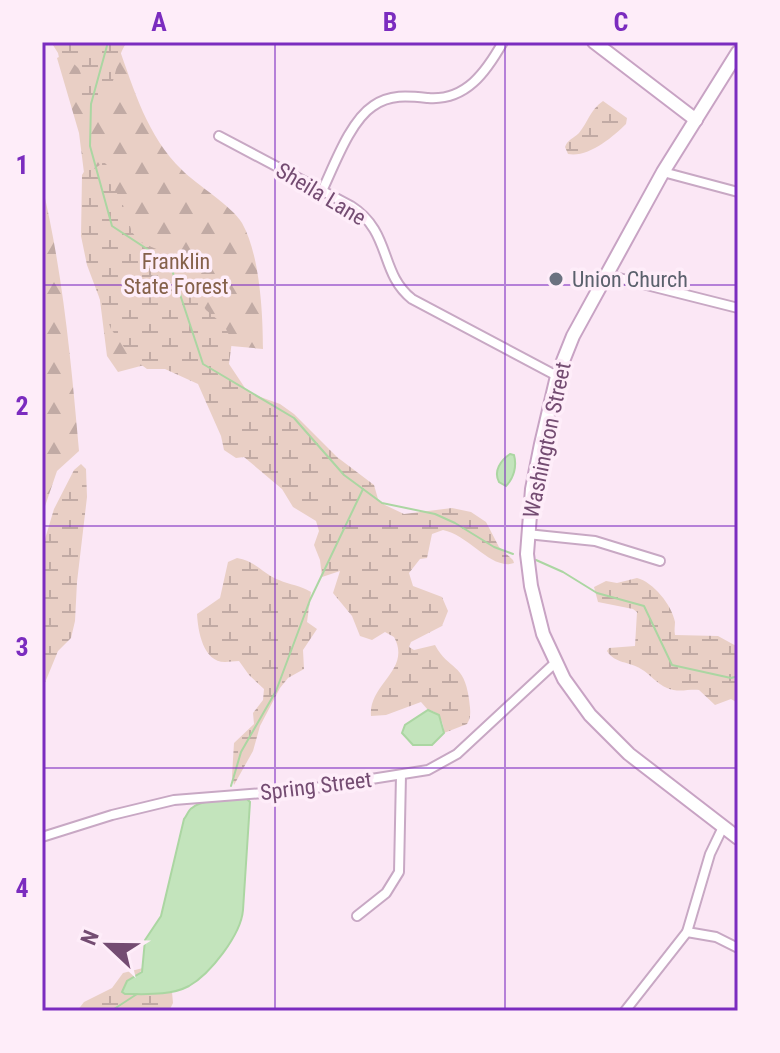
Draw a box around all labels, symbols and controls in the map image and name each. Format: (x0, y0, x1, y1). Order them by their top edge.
text: A (151, 7, 167, 37)
text: B (383, 7, 397, 37)
text: C (614, 7, 629, 37)
text: 1 (15, 150, 29, 180)
street label: Sheila Lane (272, 158, 370, 230)
park label: Franklin State Forest (123, 249, 229, 299)
place label: Union Church (572, 267, 688, 292)
marker: Union Church (547, 270, 565, 288)
street label: Washington Street (518, 360, 576, 520)
text: 2 (15, 391, 29, 421)
text: 3 (15, 632, 29, 662)
street label: Spring Street (259, 767, 373, 805)
text: 4 (15, 873, 29, 903)
north arrow (68, 905, 148, 985)
text: N (76, 927, 104, 949)

